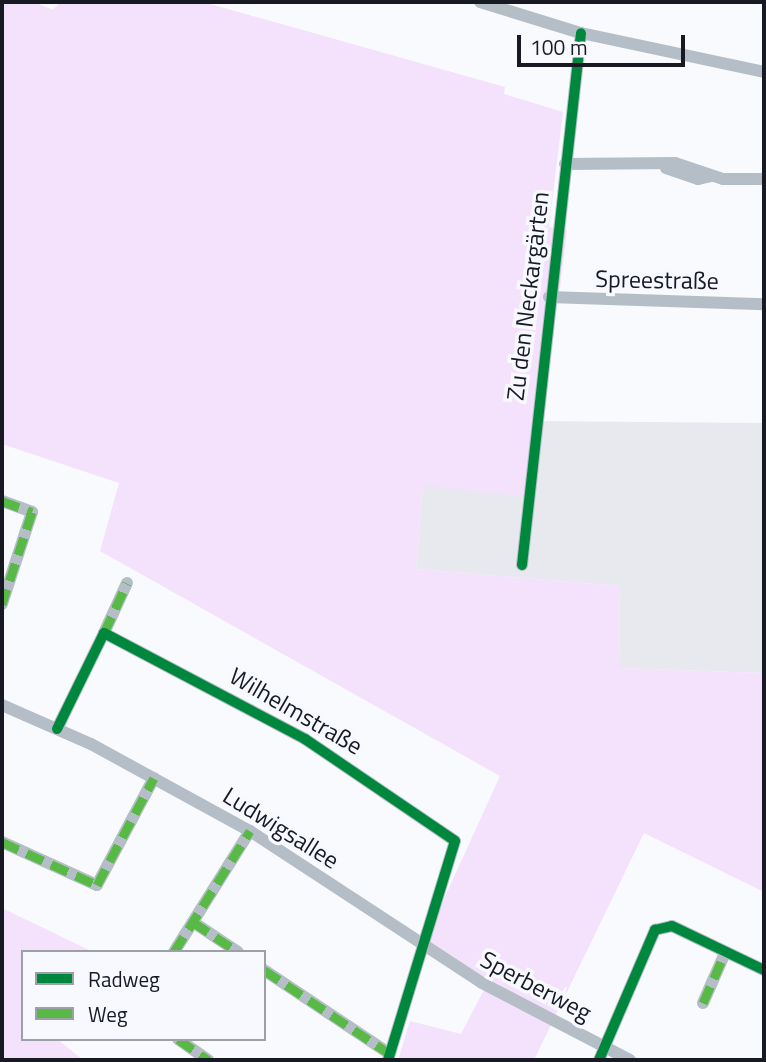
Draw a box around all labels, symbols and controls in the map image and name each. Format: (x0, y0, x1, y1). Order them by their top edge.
scale bar (521, 21, 689, 65)
text: 100 m (530, 31, 587, 63)
street label: Zu den Neckargärten (501, 190, 555, 402)
street label: Spreestraße (595, 265, 719, 295)
street label: Wilhelmstraße (225, 661, 367, 761)
street label: Ludwigsallee (218, 781, 344, 875)
street label: Sperberweg (475, 945, 597, 1027)
legend (21, 950, 266, 1041)
text: Radweg (88, 963, 160, 995)
text: Weg (88, 998, 128, 1030)

